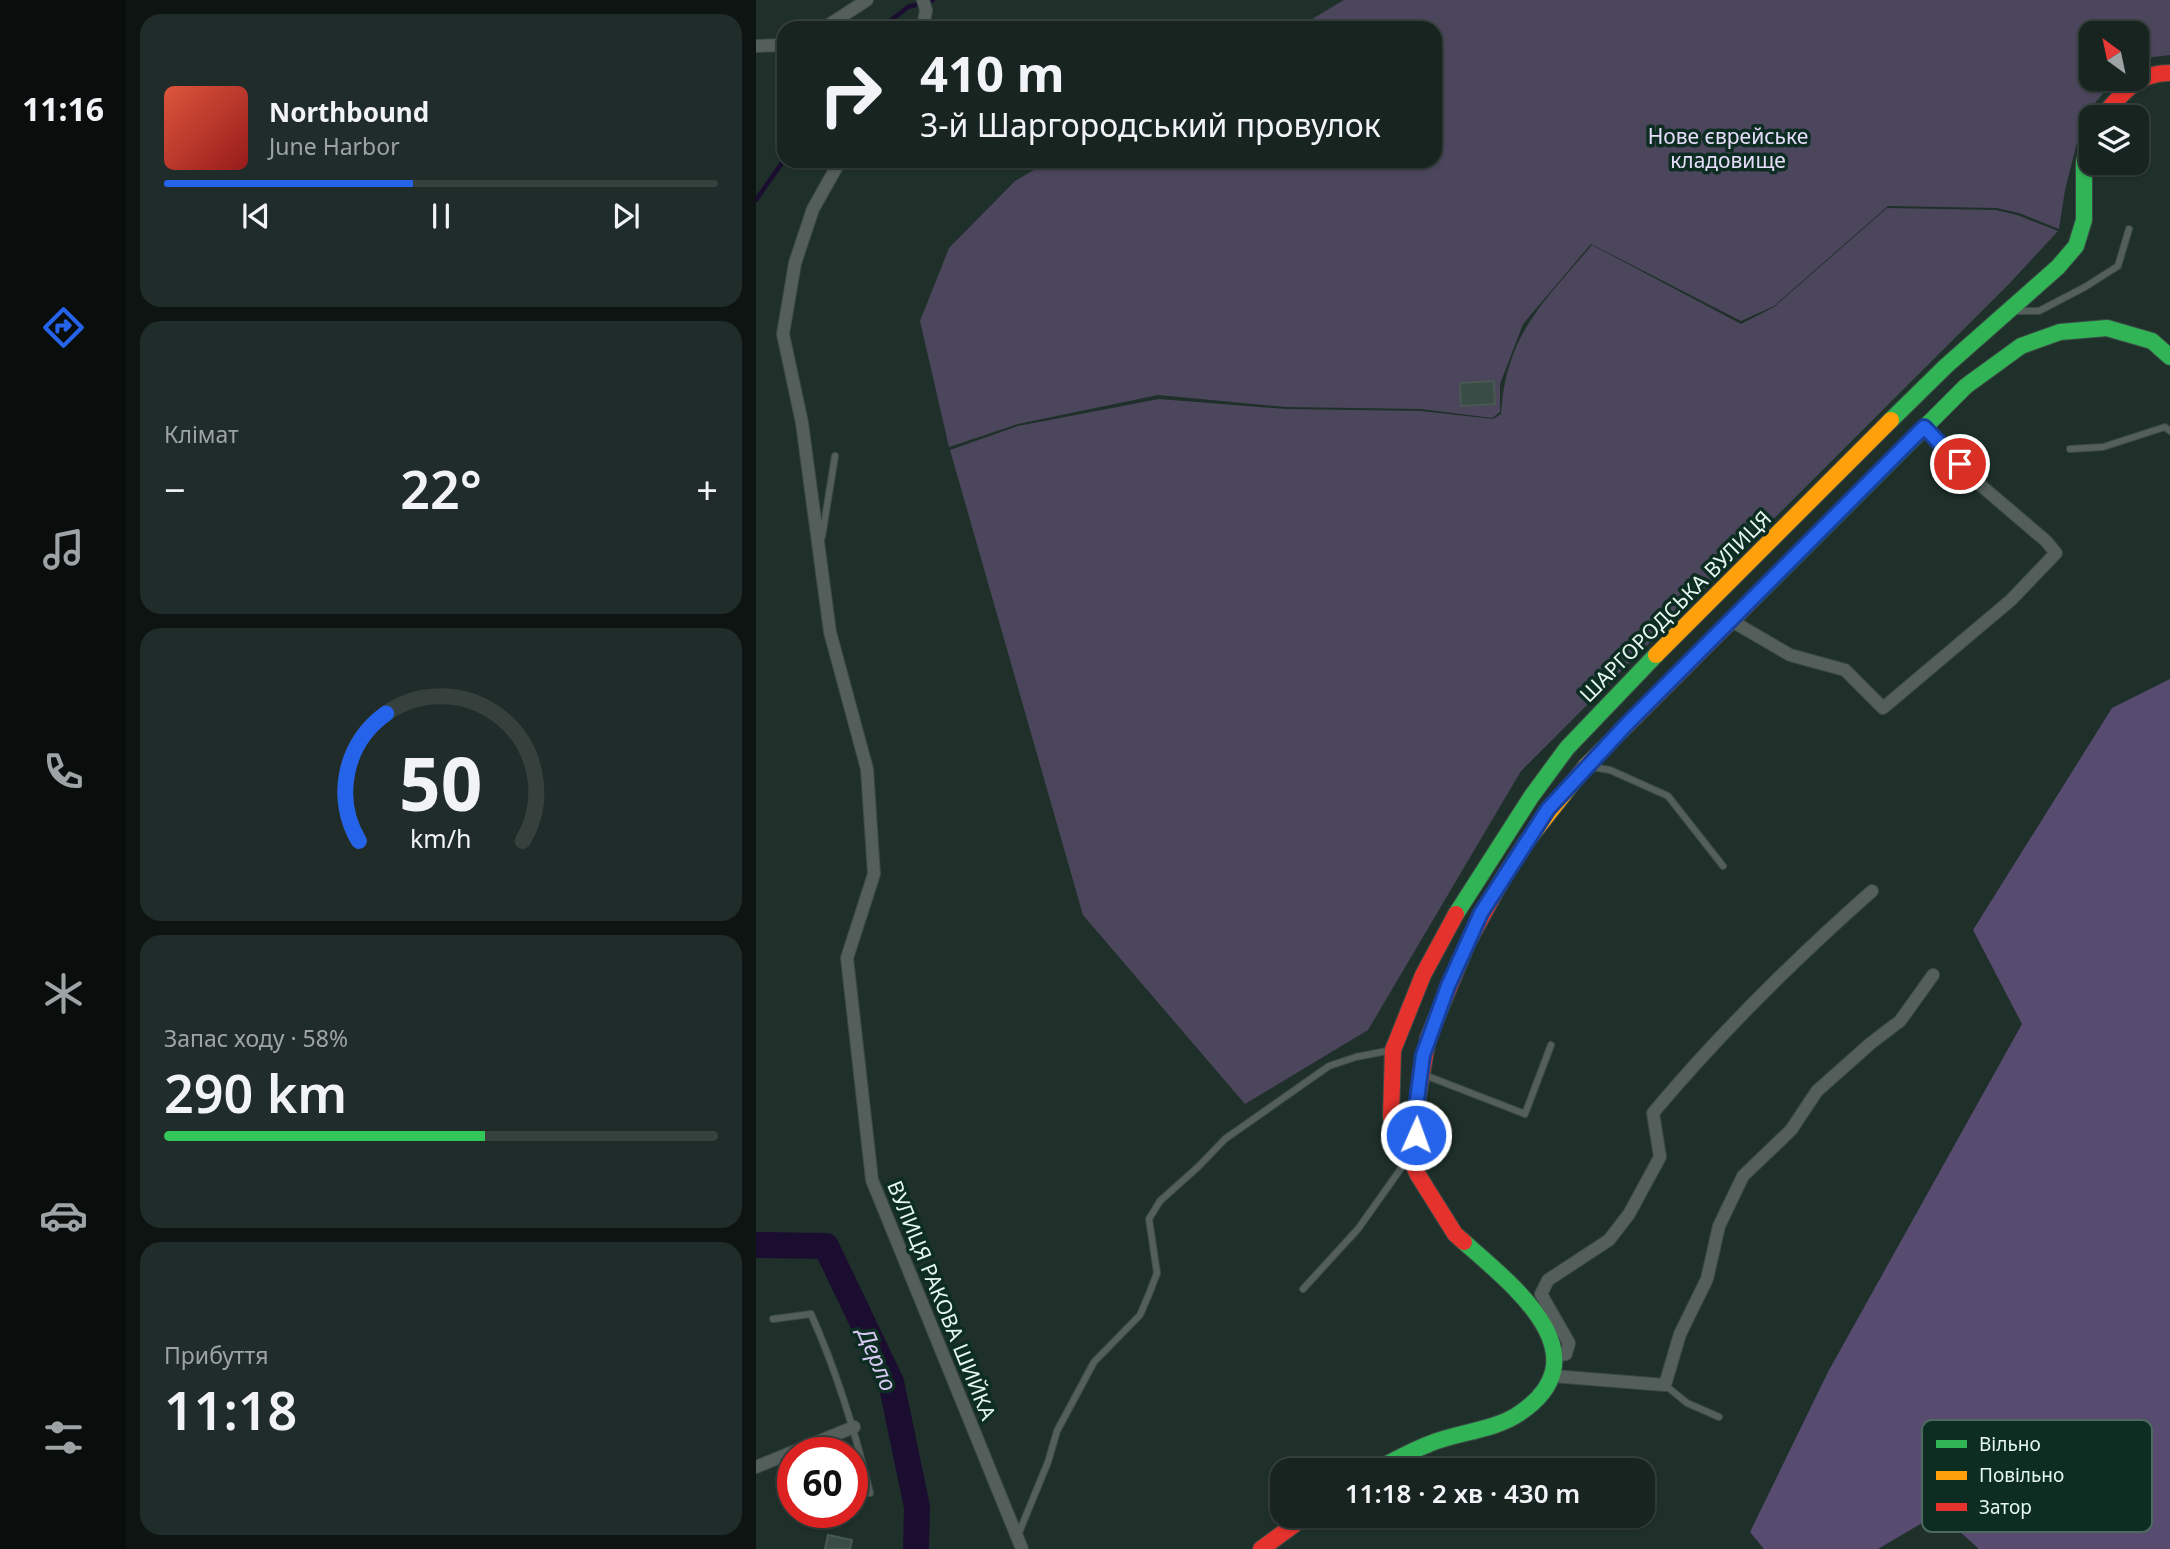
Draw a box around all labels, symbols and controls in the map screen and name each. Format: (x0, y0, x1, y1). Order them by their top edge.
north arrow (2079, 21, 2149, 91)
map controls (2079, 21, 2149, 175)
text: 410 m (920, 40, 1065, 106)
icon: right (805, 49, 896, 140)
text: 11:16 (22, 87, 104, 130)
text: Northbound (269, 94, 429, 130)
text: 3-й Шаргородський провулок (920, 103, 1381, 146)
button: layers (2079, 105, 2149, 175)
park label: Нове єврейське кладовище (1648, 122, 1808, 174)
text: June Harbor (269, 130, 400, 162)
icon: previous (237, 197, 275, 235)
icon: pause (422, 197, 460, 235)
icon: next (607, 197, 645, 235)
icon: directions (39, 303, 88, 352)
text: Клімат (164, 418, 239, 450)
pin (1930, 434, 1990, 494)
icon: arrive (1941, 445, 1979, 483)
text: 22° (400, 453, 482, 524)
text: − (164, 463, 186, 515)
text: + (696, 463, 718, 515)
street label: ШАРГОРОДСЬКА ВУЛИЦЯ (1573, 504, 1777, 708)
icon: music (39, 525, 88, 574)
text: 50 (399, 733, 483, 832)
icon: phone (39, 747, 88, 796)
text: km/h (410, 820, 472, 854)
icon: climate (39, 969, 88, 1018)
text: Запас ходу · 58% (164, 1022, 348, 1054)
text: 290 km (164, 1057, 347, 1128)
position arrow (1379, 1098, 1453, 1172)
street label: ВУЛИЦЯ РАКОВА ШИЙКА (881, 1176, 1003, 1424)
icon: car (39, 1191, 88, 1240)
water label: Дерло (850, 1320, 906, 1396)
text: Прибуття (164, 1339, 269, 1371)
text: 11:18 (164, 1374, 297, 1445)
icon: filters (39, 1413, 88, 1462)
legend (1922, 1420, 2152, 1532)
text: Вільно (1979, 1431, 2041, 1457)
speed limit sign: 60 (777, 1437, 868, 1528)
text: Повільно (1979, 1462, 2064, 1488)
text: 11:18 · 2 хв · 430 m (1345, 1475, 1580, 1511)
text: Затор (1979, 1494, 2032, 1520)

